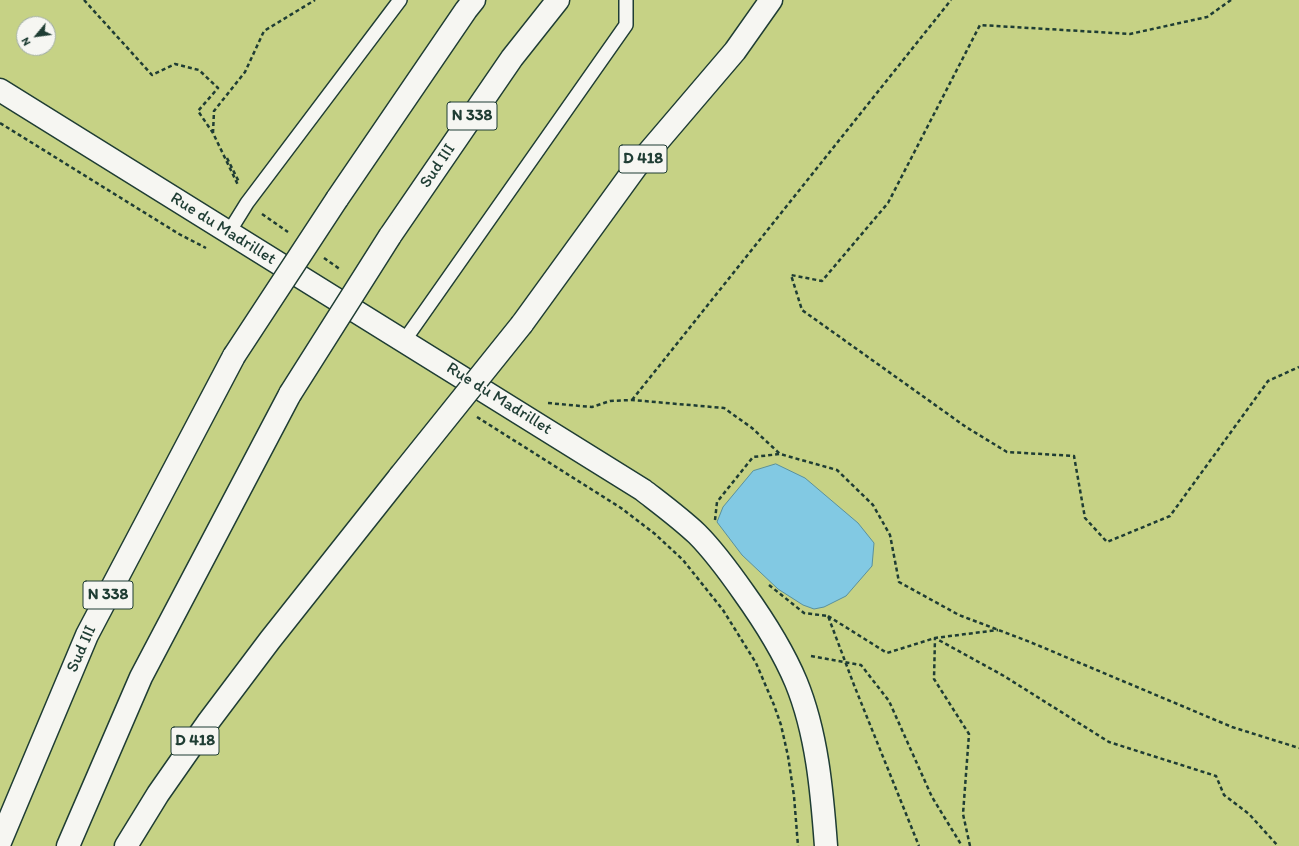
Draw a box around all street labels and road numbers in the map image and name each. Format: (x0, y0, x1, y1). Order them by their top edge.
road number: N 338 (447, 102, 497, 130)
street label: Sud III (416, 140, 460, 192)
road number: D 418 (619, 145, 667, 173)
street label: Rue du Madrillet (166, 188, 280, 270)
street label: Rue du Madrillet (442, 358, 556, 440)
road number: N 338 (83, 581, 133, 609)
street label: Sud III (63, 622, 101, 676)
road number: D 418 (171, 727, 219, 755)

